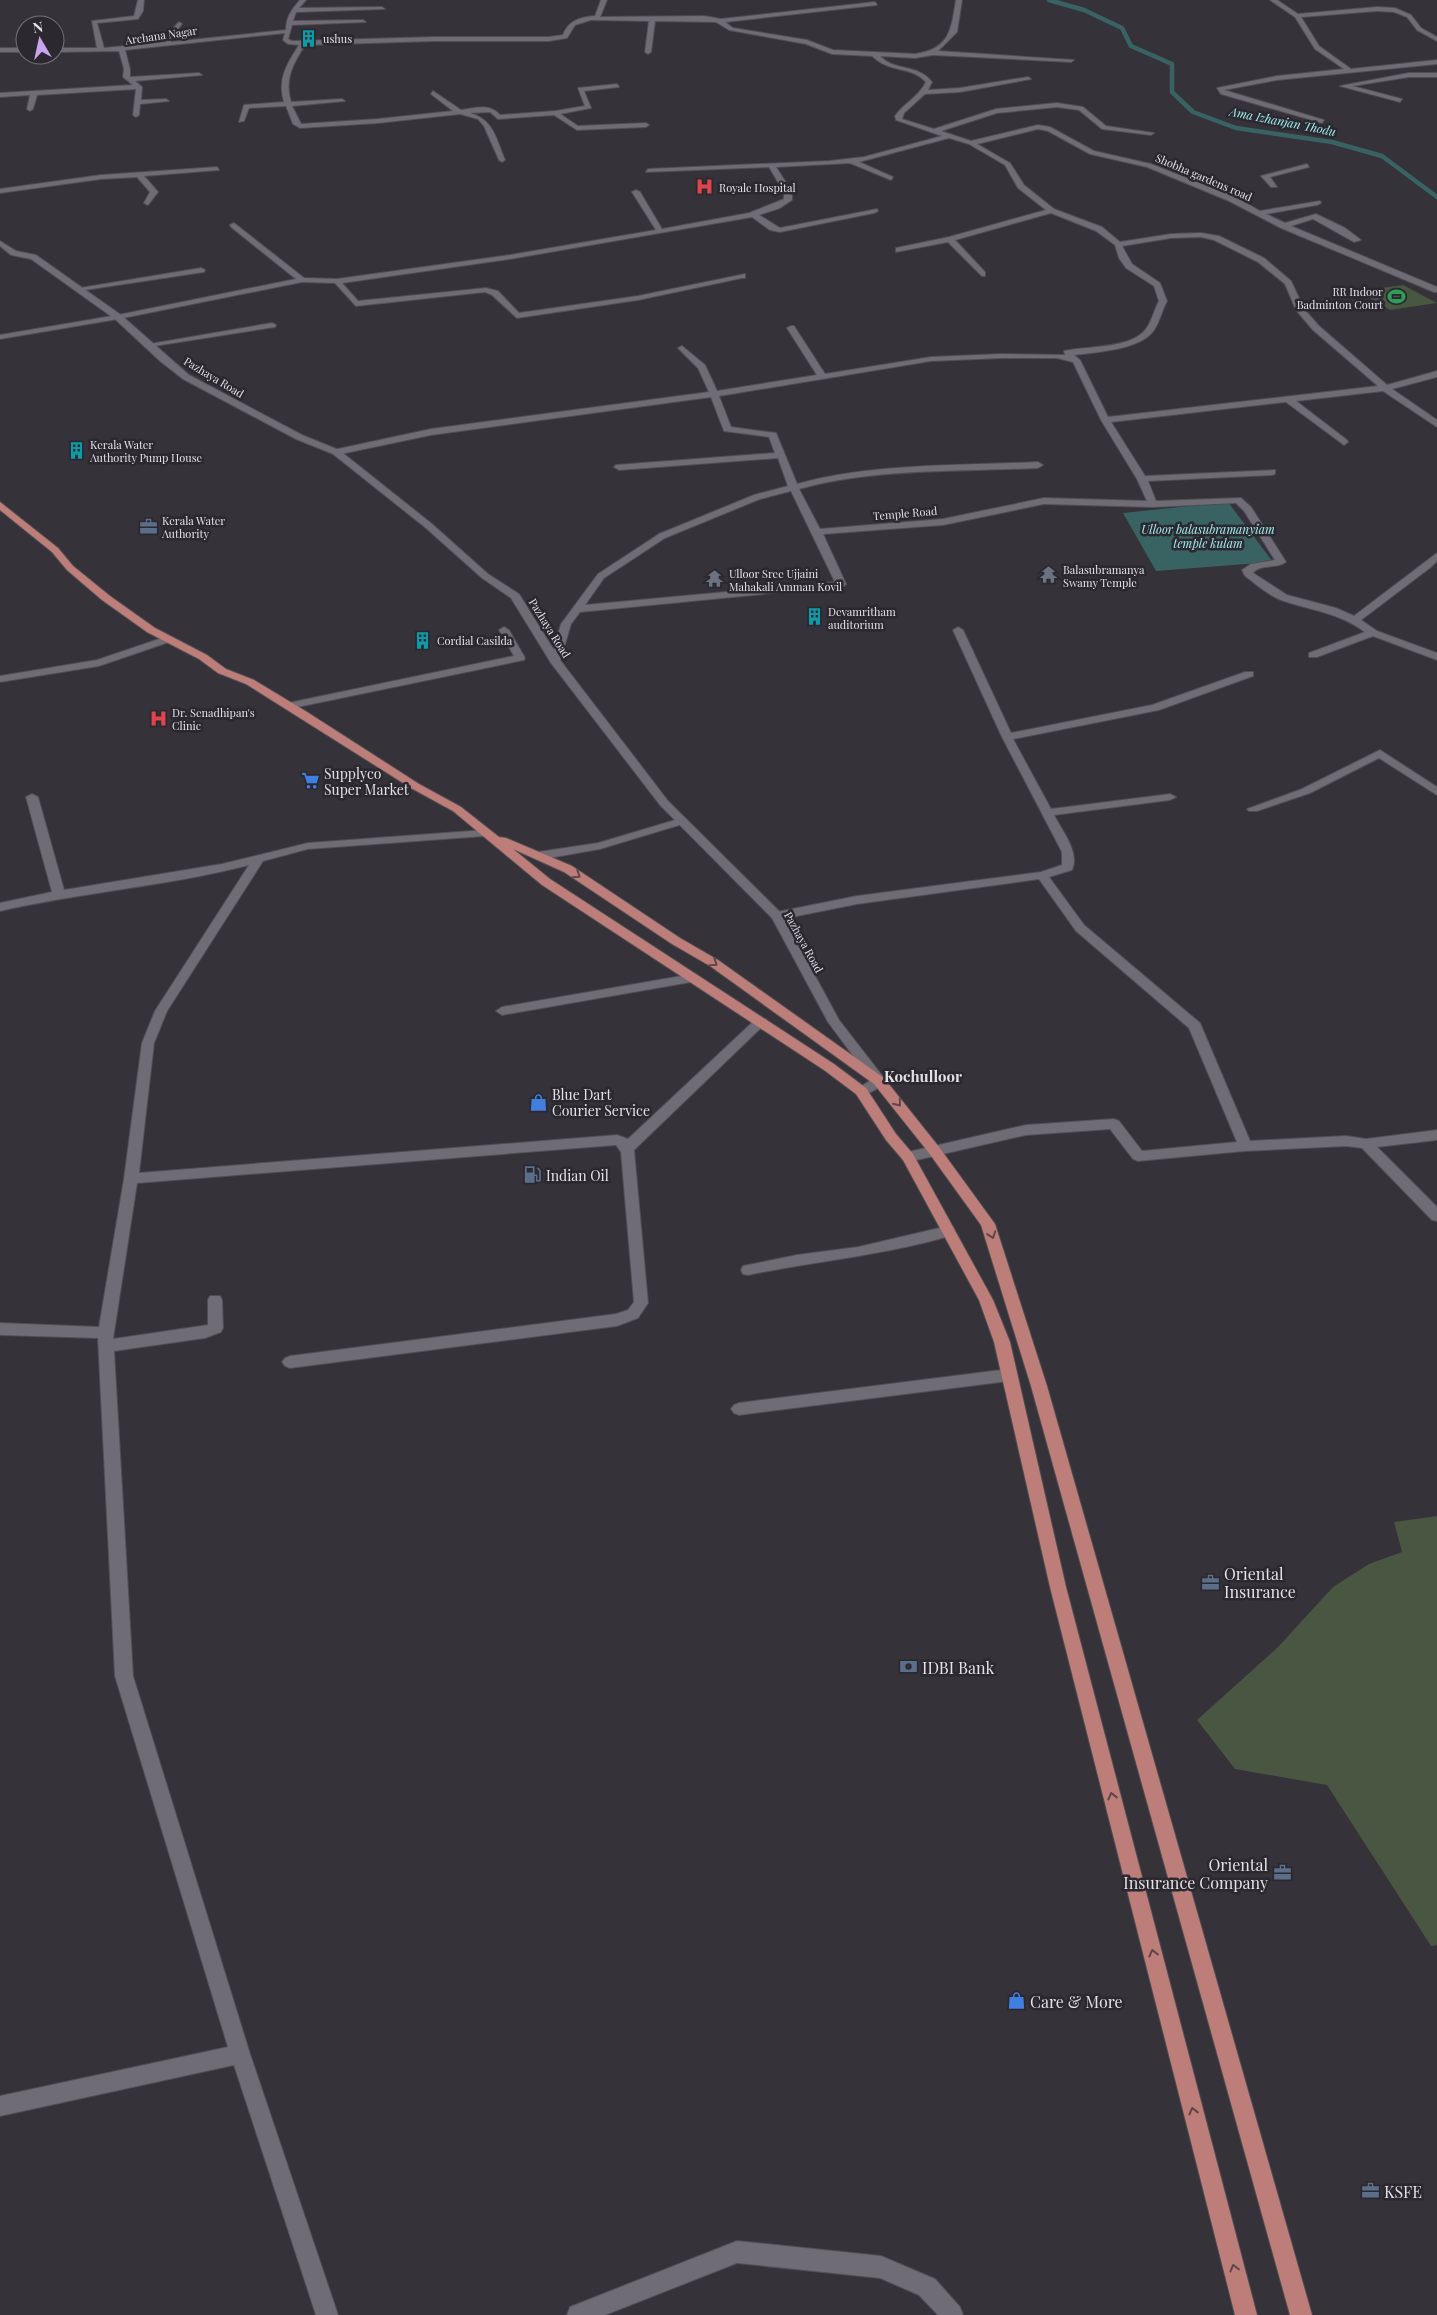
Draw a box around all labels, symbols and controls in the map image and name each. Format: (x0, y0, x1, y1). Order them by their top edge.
north arrow (15, 15, 65, 65)
text: N (31, 16, 44, 37)
street label: Archana Nagar (123, 23, 198, 48)
building icon: ushus (299, 28, 319, 48)
place label: ushus (323, 31, 352, 46)
water label: Ama Izhanjan Thodu (1227, 102, 1338, 139)
street label: Shobha gardens road (1153, 150, 1255, 204)
hospital icon: Royale Hospital (695, 177, 715, 197)
place label: Royale Hospital (719, 180, 796, 195)
place label: RR Indoor Badminton Court (1297, 284, 1383, 312)
sports icon: RR Indoor Badminton Court (1387, 287, 1407, 307)
street label: Pazhaya Road (181, 353, 247, 401)
place label: Kerala Water Authority Pump House (89, 437, 203, 465)
building icon: Kerala Water Authority Pump House (66, 440, 86, 460)
street label: Temple Road (872, 503, 938, 523)
place label: Kerala Water Authority (161, 513, 225, 541)
office icon: Kerala Water Authority (138, 516, 158, 536)
water label: Ulloor balasubramanyiam temple kulam (1141, 521, 1275, 551)
place label: Balasubramanya Swamy Temple (1063, 562, 1145, 590)
temple icon: Balasubramanya Swamy Temple (1039, 565, 1059, 585)
place label: Ulloor Sree Ujjaini Mahakali Amman Kovil (729, 566, 842, 594)
temple icon: Ulloor Sree Ujjaini Mahakali Amman Kovil (705, 569, 725, 589)
street label: Pazhaya Road (526, 595, 575, 661)
place label: Devamritham auditorium (828, 604, 896, 632)
building icon: Devamritham auditorium (804, 607, 824, 627)
building icon: Cordial Casilda (413, 630, 433, 650)
place label: Cordial Casilda (437, 633, 513, 648)
place label: Dr. Senadhipan's Clinic (172, 705, 255, 733)
hospital icon: Dr. Senadhipan's Clinic (148, 708, 168, 728)
place label: Supplyco Super Market (324, 764, 410, 799)
supermarket icon: Supplyco Super Market (300, 771, 320, 791)
one-way arrow (571, 869, 581, 878)
street label: Pazhaya Road (781, 909, 827, 976)
one-way arrow (708, 957, 717, 966)
district label: Kochulloor (884, 1066, 962, 1086)
place label: Blue Dart Courier Service (552, 1085, 650, 1120)
shop icon: Blue Dart Courier Service (528, 1092, 548, 1112)
one-way arrow (892, 1098, 901, 1107)
fuel station icon: Indian Oil (522, 1165, 542, 1185)
place label: Indian Oil (546, 1166, 609, 1185)
one-way arrow (986, 1230, 996, 1239)
place label: Oriental Insurance (1224, 1563, 1296, 1602)
office icon: Oriental Insurance (1200, 1572, 1220, 1592)
bank icon: IDBI Bank (898, 1657, 918, 1677)
place label: IDBI Bank (922, 1657, 995, 1678)
one-way arrow (1107, 1791, 1118, 1800)
place label: Oriental Insurance Company (1123, 1854, 1268, 1893)
office icon: Oriental Insurance Company (1272, 1863, 1292, 1883)
one-way arrow (1148, 1950, 1158, 1958)
shop icon: Care & More (1006, 1991, 1026, 2011)
place label: Care & More (1030, 1991, 1123, 2012)
one-way arrow (1188, 2106, 1199, 2115)
office icon: KSFE (1360, 2181, 1380, 2201)
place label: KSFE (1384, 2181, 1422, 2202)
one-way arrow (1229, 2263, 1240, 2272)

